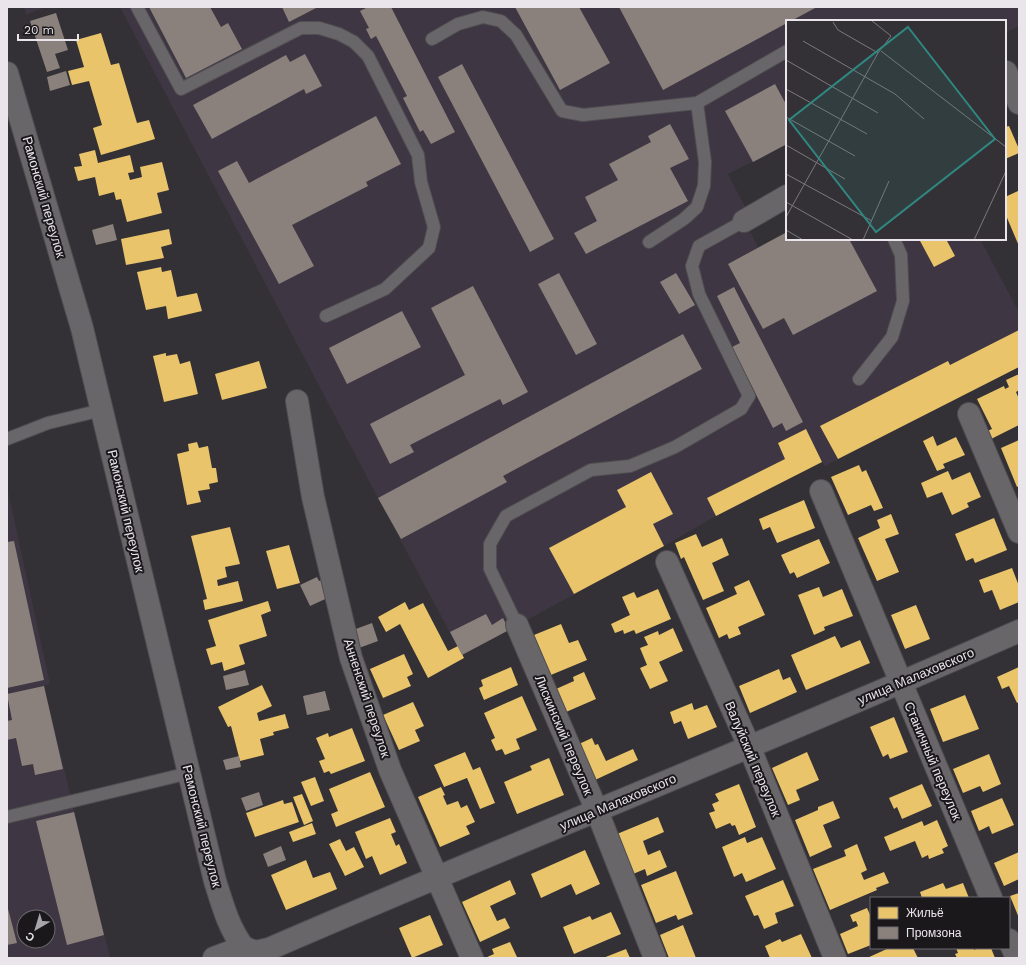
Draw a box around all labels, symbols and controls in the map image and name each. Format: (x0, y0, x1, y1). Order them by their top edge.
scale bar (18, 16, 78, 42)
inset map (786, 20, 1006, 240)
text: 20 m (24, 23, 54, 37)
street label: Рамонский переулок (20, 135, 69, 260)
street label: Рамонский переулок (105, 448, 147, 574)
street label: Анненский переулок (341, 637, 393, 760)
street label: улица Малаховского (856, 645, 976, 707)
street label: Лискинский переулок (532, 673, 596, 798)
street label: Валуйский переулок (722, 699, 784, 819)
street label: Станичный переулок (901, 699, 965, 823)
street label: Рамонский переулок (180, 763, 225, 889)
street label: улица Малаховского (558, 771, 678, 833)
legend (870, 897, 1010, 949)
text: Жильё (906, 906, 944, 920)
north arrow (16, 909, 56, 949)
text: Промзона (906, 926, 962, 940)
text: С (23, 929, 37, 944)

